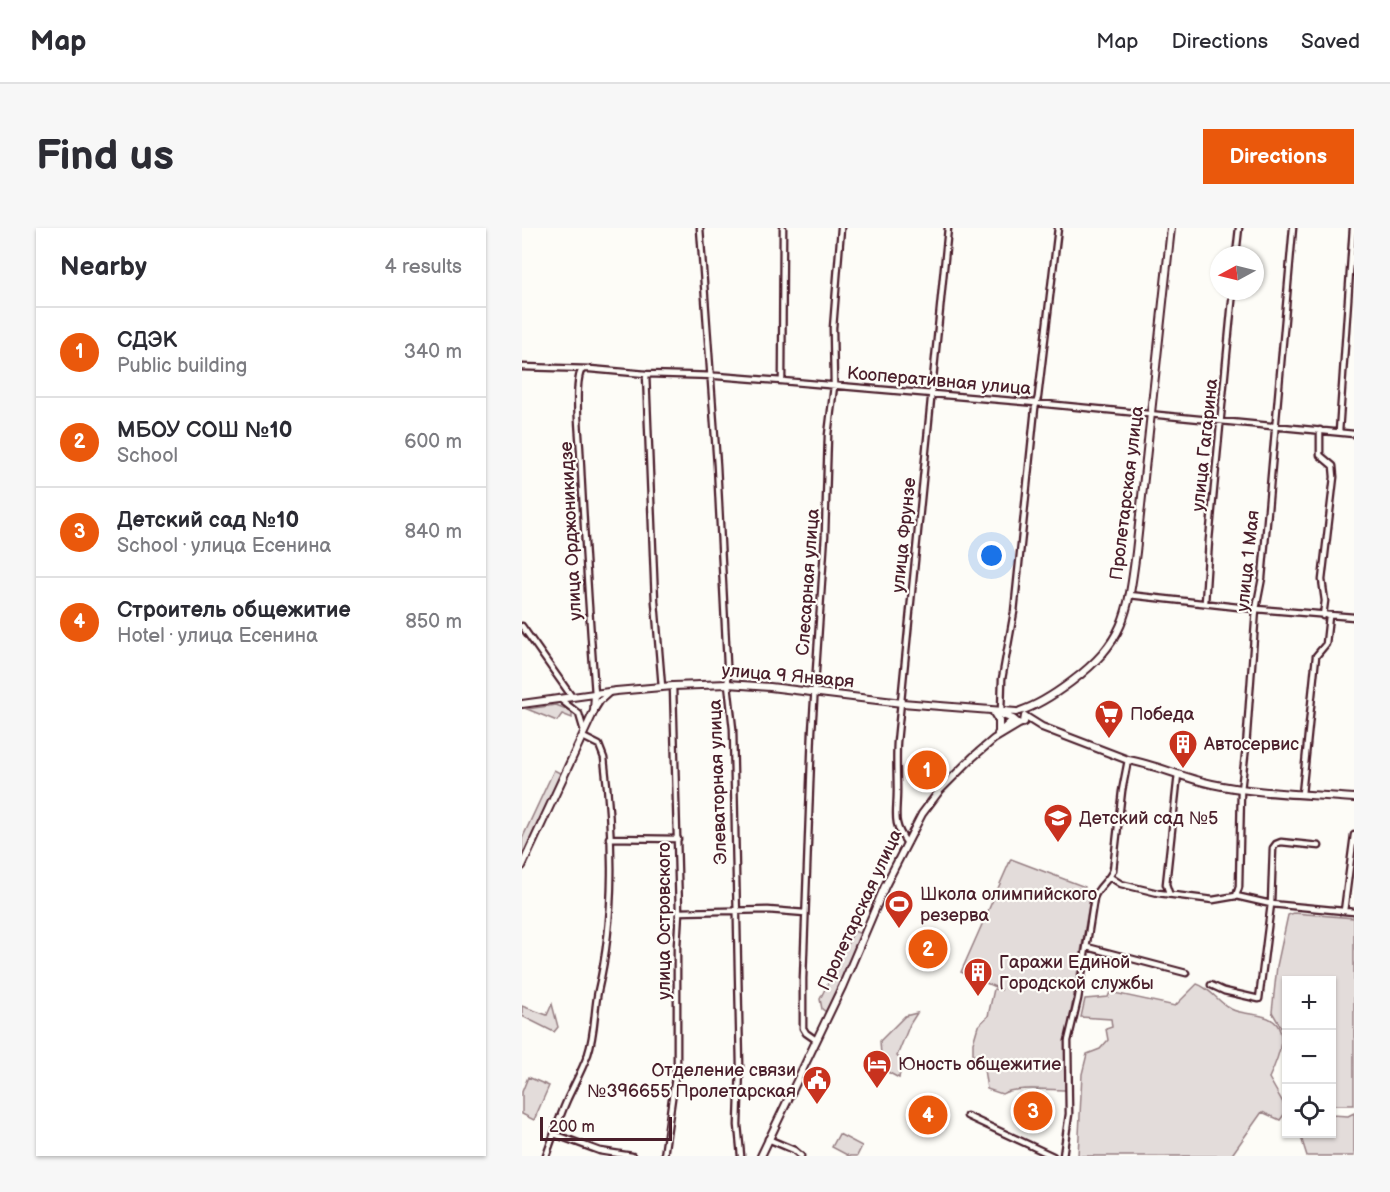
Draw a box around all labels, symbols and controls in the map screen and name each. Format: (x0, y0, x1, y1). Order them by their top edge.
text: Map (30, 25, 86, 58)
text: Map (1096, 29, 1139, 54)
text: Directions (1172, 29, 1268, 54)
text: Saved (1301, 29, 1360, 54)
button: Directions (1203, 129, 1354, 184)
text: Find us (36, 131, 174, 182)
north arrow (1210, 246, 1264, 300)
text: Nearby (60, 252, 147, 283)
text: 4 results (384, 255, 462, 279)
text: СДЭК (117, 327, 177, 354)
text: 1 (75, 340, 84, 364)
text: 340 m (404, 340, 462, 364)
text: Public building (117, 354, 247, 378)
street label: Кооперативная улица (846, 362, 1032, 400)
street label: улица Гагарина (1188, 377, 1222, 512)
street label: Пролетарская улица (1106, 404, 1148, 581)
text: МБОУ СОШ №10 (117, 417, 292, 444)
text: 2 (74, 430, 85, 454)
text: 600 m (404, 430, 462, 454)
street label: улица Орджоникидзе (556, 441, 586, 621)
text: School (117, 444, 178, 468)
street label: улица Фрунзе (887, 476, 921, 594)
text: Детский сад №10 (117, 507, 299, 534)
street label: Слесарная улица (792, 507, 824, 656)
street label: улица 1 Мая (1232, 509, 1264, 613)
text: 3 (74, 520, 85, 544)
text: 840 m (404, 520, 462, 544)
text: School · улица Есенина (117, 534, 331, 558)
your location (977, 541, 1006, 570)
text: Строитель общежитие (117, 597, 351, 624)
text: 4 (74, 610, 85, 634)
text: 850 m (405, 610, 462, 634)
text: Hotel · улица Есенина (117, 624, 318, 648)
street label: улица 9 Января (721, 660, 855, 692)
supermarket icon: Победа (1093, 698, 1125, 740)
street label: Элеваторная улица (705, 699, 731, 865)
place label: Победа (1130, 704, 1195, 725)
building icon: Автосервис (1167, 728, 1199, 770)
place label: Автосервис (1203, 734, 1299, 755)
pin: 1 (908, 748, 946, 792)
school or university icon: Детский сад №5 (1042, 802, 1074, 844)
place label: Детский сад №5 (1079, 808, 1218, 829)
street label: Пролетарская улица (813, 826, 907, 994)
street label: улица Островского (654, 842, 675, 1000)
place label: Школа олимпийского резерва (920, 884, 1097, 926)
sports icon: Школа олимпийского резерва (883, 888, 915, 930)
pin: 2 (908, 926, 948, 972)
place label: Гаражи Единой Городской службы (999, 952, 1154, 994)
building icon: Гаражи Единой Городской службы (962, 956, 994, 998)
map controls (1282, 976, 1336, 1138)
button: + (1282, 976, 1336, 1030)
button: − (1282, 1030, 1336, 1084)
hotel icon: Юность общежитие (861, 1048, 893, 1090)
place label: Юность общежитие (898, 1054, 1061, 1075)
place label: Отделение связи №396655 Пролетарская (587, 1060, 796, 1102)
public building icon: Отделение связи №396655 Пролетарская (801, 1064, 833, 1106)
button: locate (1282, 1084, 1336, 1138)
pin: 3 (1014, 1088, 1052, 1134)
pin: 4 (908, 1092, 948, 1138)
scale bar (540, 1114, 672, 1142)
text: 200 m (549, 1118, 595, 1137)

